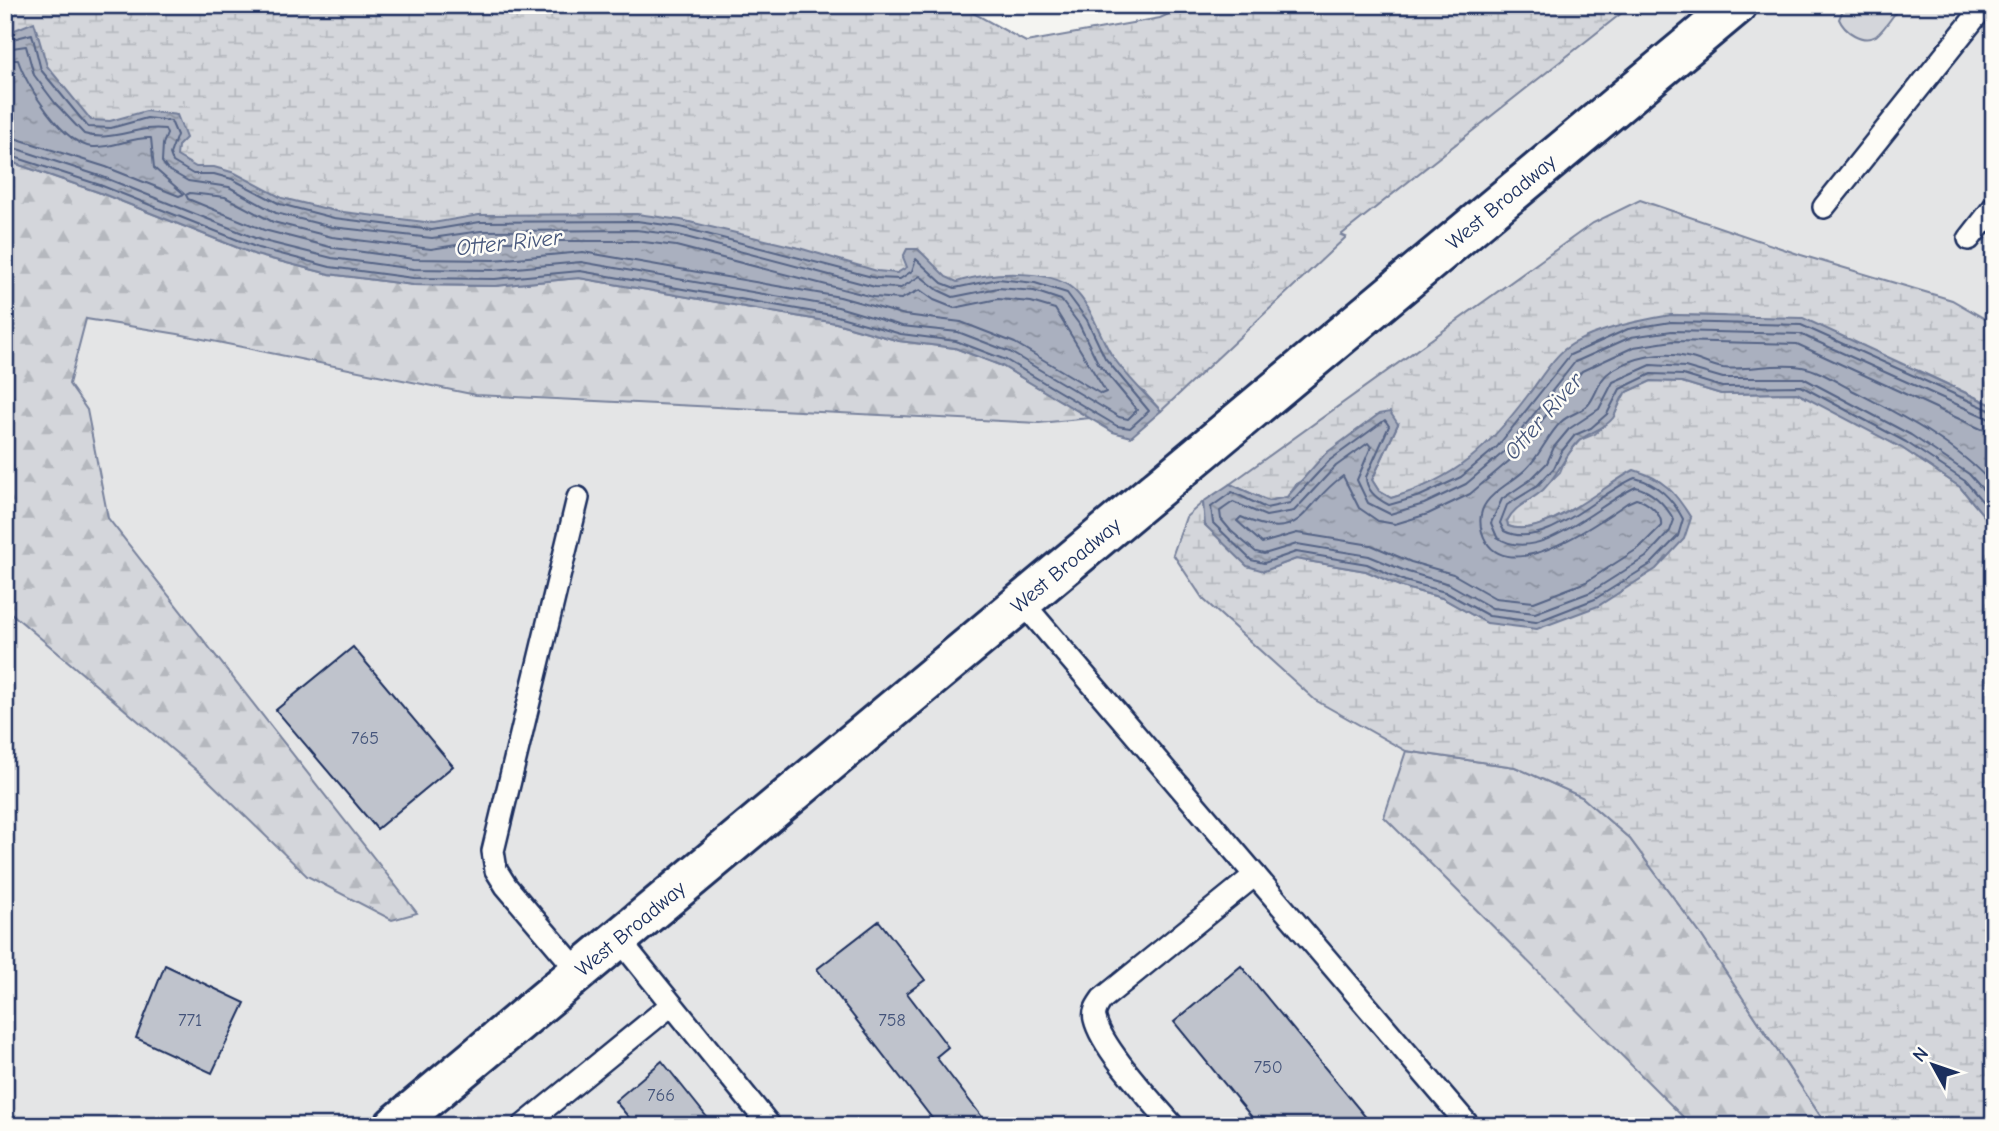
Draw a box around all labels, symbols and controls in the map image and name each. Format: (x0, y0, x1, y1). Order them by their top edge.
street label: West Broadway (1441, 149, 1561, 255)
water label: Otter River (455, 223, 564, 261)
water label: Otter River (1498, 367, 1589, 465)
street label: West Broadway (1006, 512, 1126, 618)
house number: 765 (351, 728, 379, 749)
street label: West Broadway (571, 876, 691, 981)
house number: 771 (178, 1010, 202, 1031)
house number: 758 (878, 1010, 906, 1031)
north arrow (1898, 1030, 1968, 1100)
text: N (1908, 1043, 1933, 1067)
house number: 750 (1253, 1057, 1283, 1078)
house number: 766 (647, 1085, 675, 1106)

